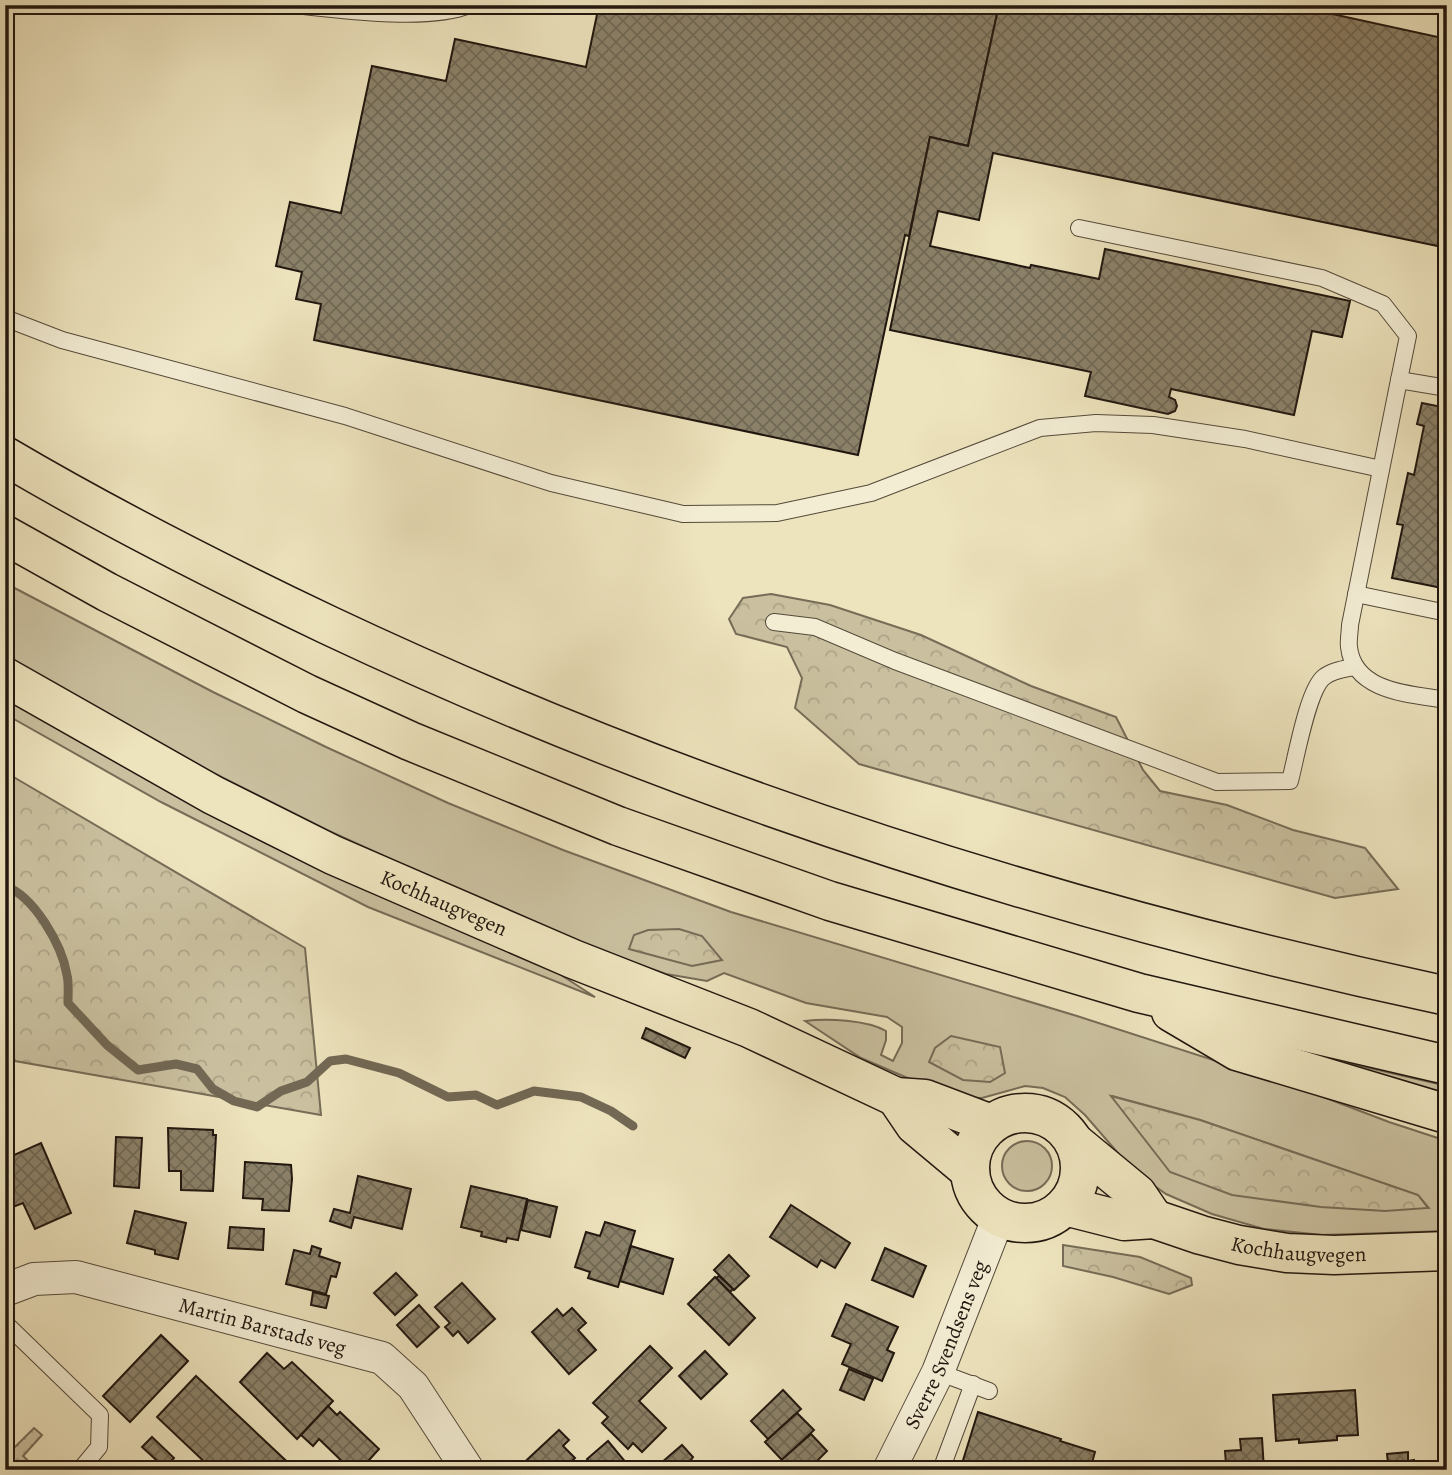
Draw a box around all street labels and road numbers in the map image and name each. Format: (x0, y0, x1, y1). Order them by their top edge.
street label: Kochhaugvegen (376, 863, 512, 943)
street label: Kochhaugvegen (1228, 1229, 1367, 1269)
street label: Sverre Svendsens veg (898, 1256, 995, 1434)
street label: Martin Barstads veg (176, 1291, 350, 1362)

